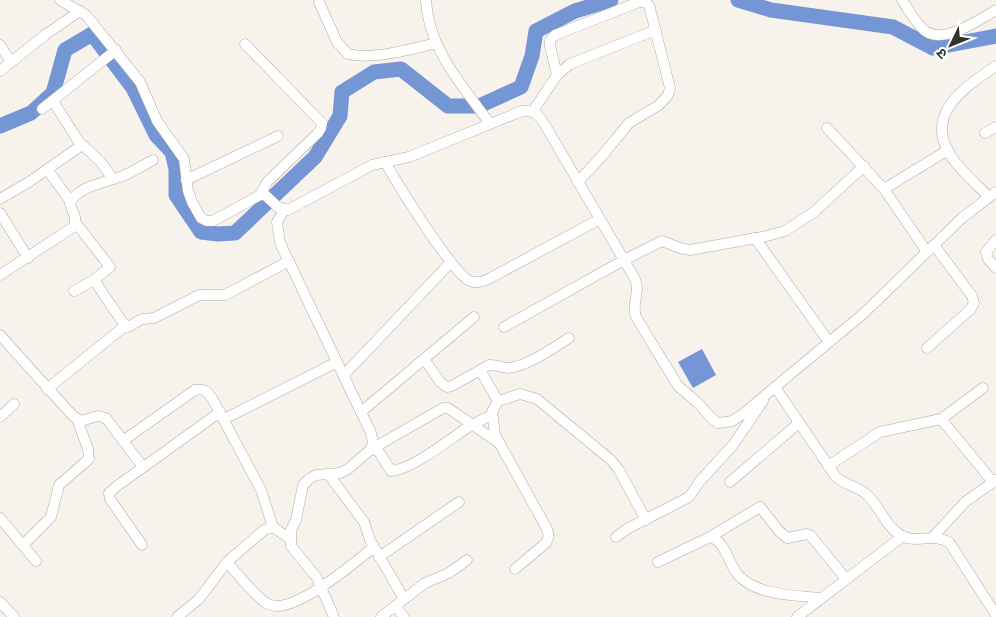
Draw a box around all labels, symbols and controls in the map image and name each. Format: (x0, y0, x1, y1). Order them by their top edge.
north arrow (926, 20, 976, 70)
text: उ (931, 44, 951, 64)

